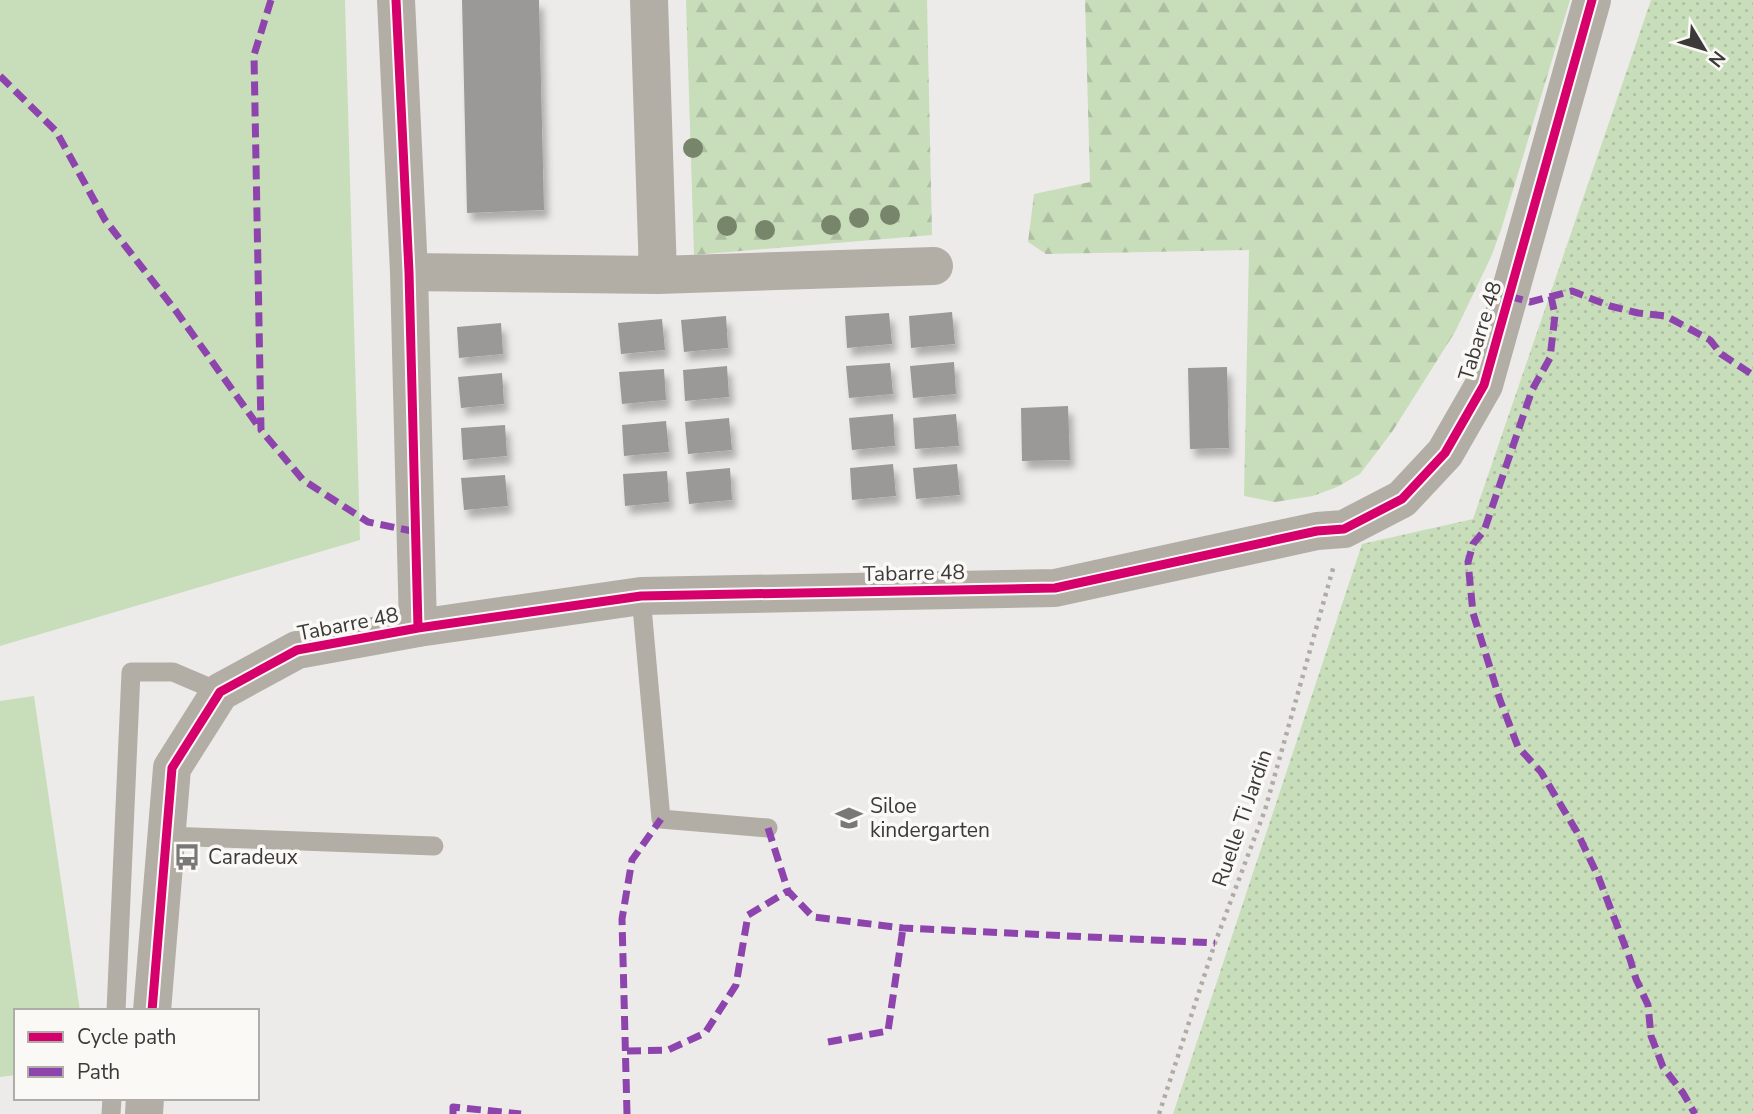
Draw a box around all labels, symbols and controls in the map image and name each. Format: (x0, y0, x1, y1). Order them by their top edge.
north arrow (1669, 14, 1739, 84)
text: N (1702, 45, 1731, 72)
street label: Tabarre 48 (1452, 278, 1508, 384)
street label: Tabarre 48 (863, 558, 965, 588)
street label: Tabarre 48 (295, 601, 401, 647)
street label: Ruelle Ti Jardin (1205, 746, 1279, 890)
place label: Siloe kindergarten (870, 792, 990, 844)
school or university icon: Siloe kindergarten (834, 803, 864, 833)
bus stop icon: Caradeux (172, 842, 202, 872)
place label: Caradeux (208, 843, 298, 871)
legend (14, 1009, 259, 1100)
text: Cycle path (77, 1023, 176, 1051)
text: Path (77, 1058, 120, 1086)

